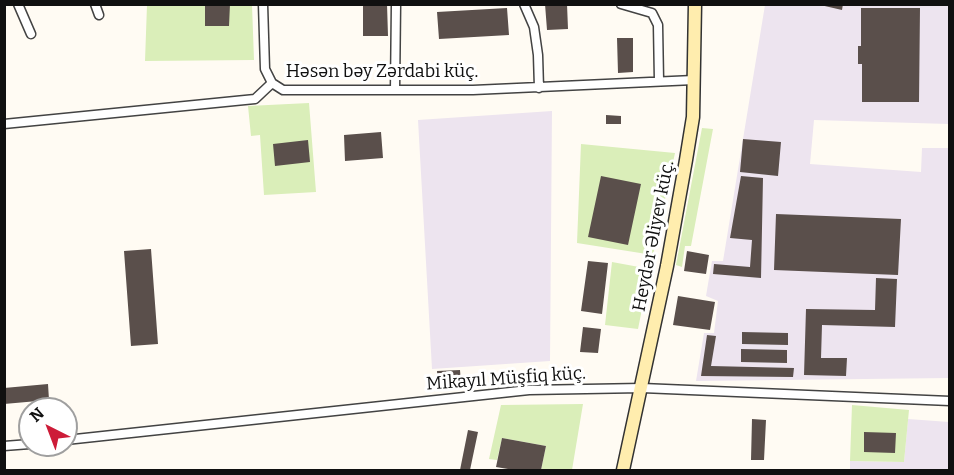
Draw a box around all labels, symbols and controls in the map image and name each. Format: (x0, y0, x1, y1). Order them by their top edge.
street label: Həsən bəy Zərdabi küç. (286, 61, 478, 83)
street label: Heydər Əliyev küç. (629, 159, 679, 313)
street label: Mikayıl Müşfiq küç. (425, 363, 587, 395)
north arrow (18, 397, 78, 457)
text: N (26, 404, 48, 426)

